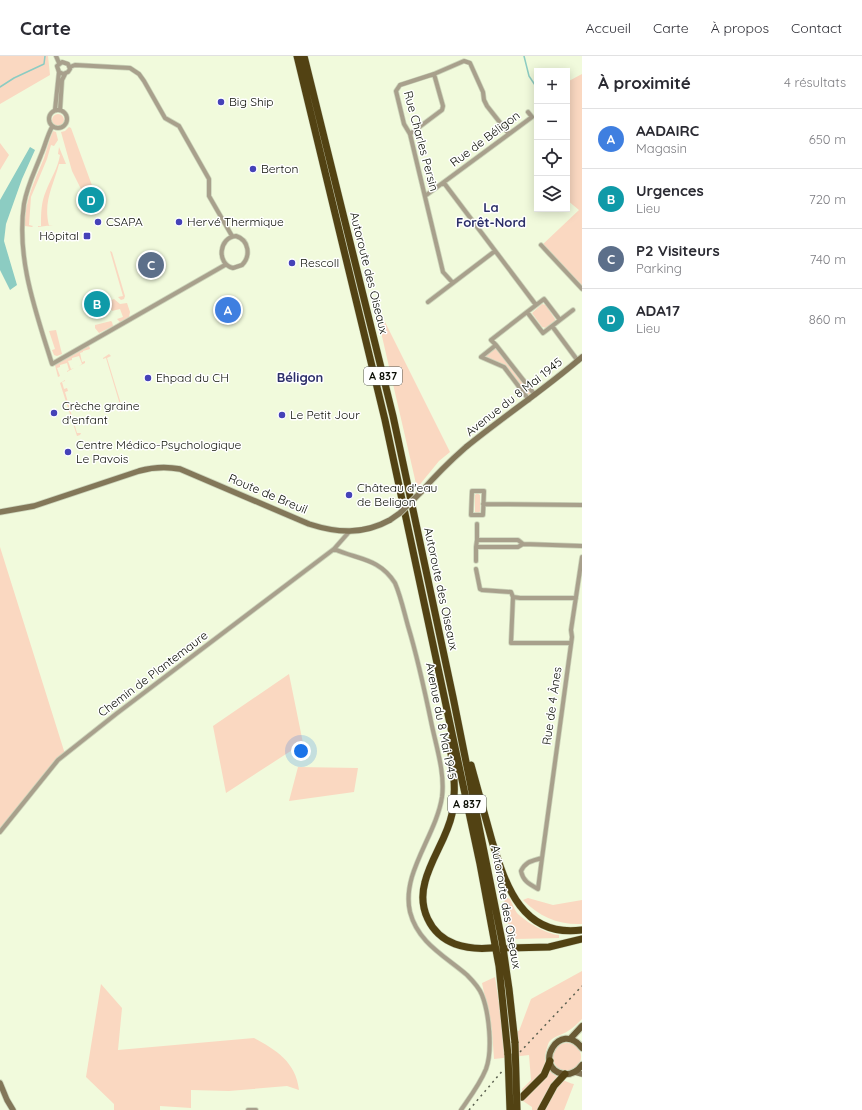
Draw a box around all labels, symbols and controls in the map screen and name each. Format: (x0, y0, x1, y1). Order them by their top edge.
text: Carte (20, 16, 71, 40)
text: Accueil (585, 19, 631, 37)
text: Carte (653, 19, 689, 37)
text: À propos (711, 19, 769, 37)
text: Contact (791, 19, 842, 37)
map controls (534, 68, 570, 212)
button: + (534, 68, 570, 104)
text: À proximité (598, 72, 691, 93)
text: 4 résultats (784, 74, 846, 90)
street label: Rue Charles Persin (401, 89, 442, 193)
place label: Big Ship (229, 94, 274, 109)
marker: Big Ship (216, 97, 226, 107)
button: − (534, 104, 570, 140)
street label: Rue de Béligon (447, 107, 523, 170)
text: AADAIRC (636, 121, 699, 140)
text: A (607, 131, 615, 147)
text: 650 m (809, 131, 846, 147)
button: locate (534, 140, 570, 176)
text: Magasin (636, 140, 687, 156)
place label: Berton (261, 161, 298, 176)
marker: Berton (248, 164, 258, 174)
button: layers (534, 176, 570, 212)
text: Urgences (636, 181, 704, 200)
pin: D (78, 185, 104, 215)
text: B (607, 191, 615, 207)
text: 720 m (809, 191, 846, 207)
district label: La Forêt-Nord (456, 199, 526, 230)
text: Lieu (636, 200, 660, 216)
street label: Autoroute des Oiseaux (347, 210, 392, 336)
place label: CSAPA (106, 214, 143, 229)
place label: Hervé Thermique (187, 214, 284, 229)
marker: CSAPA (93, 217, 103, 227)
marker: Hervé Thermique (174, 217, 184, 227)
place label: Hôpital (39, 228, 79, 243)
marker: Hôpital (82, 231, 92, 241)
text: P2 Visiteurs (636, 241, 720, 260)
pin: C (138, 250, 164, 280)
text: C (607, 251, 615, 267)
text: 740 m (810, 251, 846, 267)
place label: Rescoll (300, 255, 339, 270)
marker: Rescoll (287, 258, 297, 268)
text: Parking (636, 260, 682, 276)
pin: B (84, 289, 110, 319)
pin: A (215, 295, 241, 325)
text: ADA17 (636, 301, 680, 320)
text: D (606, 311, 616, 327)
text: 860 m (809, 311, 846, 327)
text: Lieu (636, 320, 660, 336)
street label: Avenue du 8 Mai 1945 (462, 354, 565, 439)
road number: A 837 (364, 367, 402, 385)
district label: Béligon (277, 369, 323, 385)
place label: Ehpad du CH (156, 370, 229, 385)
marker: Ehpad du CH (143, 373, 153, 383)
place label: Crèche graine d'enfant (62, 398, 140, 427)
place label: Le Petit Jour (290, 407, 360, 422)
marker: Crèche graine d'enfant (49, 408, 59, 418)
marker: Le Petit Jour (277, 410, 287, 420)
place label: Centre Médico-Psychologique Le Pavois (76, 437, 242, 466)
marker: Centre Médico-Psychologique Le Pavois (63, 447, 73, 457)
street label: Route de Breuil (226, 470, 310, 517)
place label: Château d'eau de Beligon (357, 480, 437, 509)
marker: Château d'eau de Beligon (344, 490, 354, 500)
street label: Autoroute des Oiseaux (421, 526, 462, 652)
street label: Chemin de Plantemaure (95, 627, 211, 720)
street label: Avenue du 8 Mai 1945 (423, 661, 460, 781)
street label: Rue de 4 Ânes (539, 665, 564, 746)
your location (291, 741, 311, 761)
road number: A 837 (448, 795, 486, 813)
street label: Autoroute des Oiseaux (488, 844, 525, 970)

